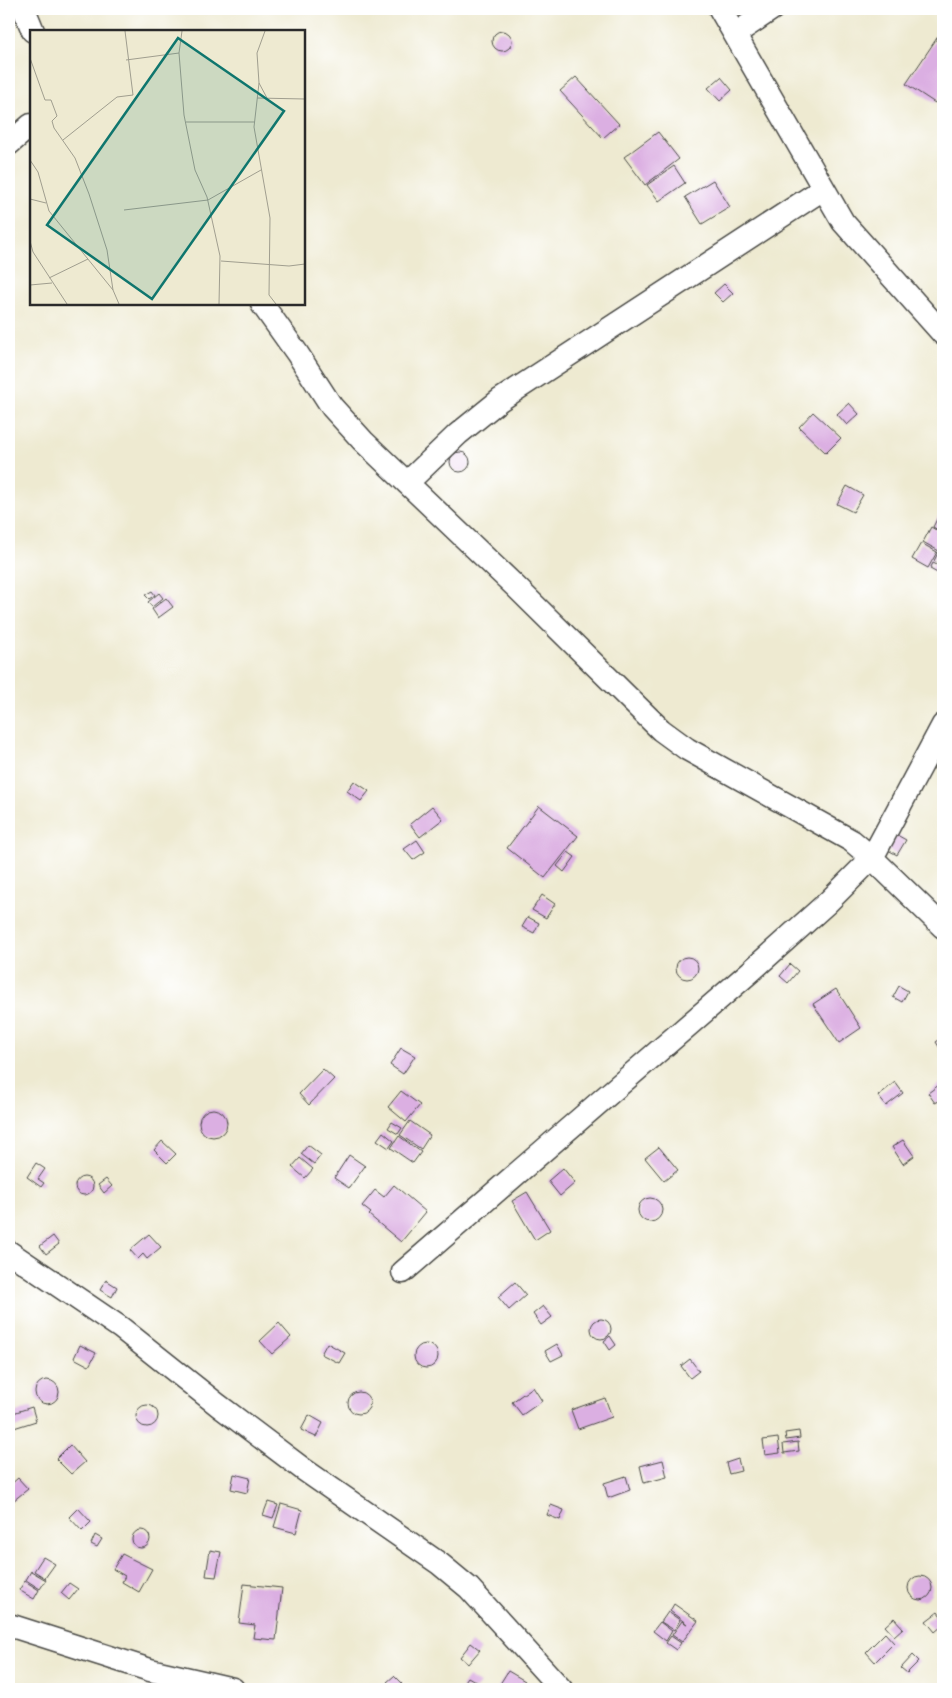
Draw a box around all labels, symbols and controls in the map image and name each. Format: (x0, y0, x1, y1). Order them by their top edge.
inset map (30, 30, 305, 305)

